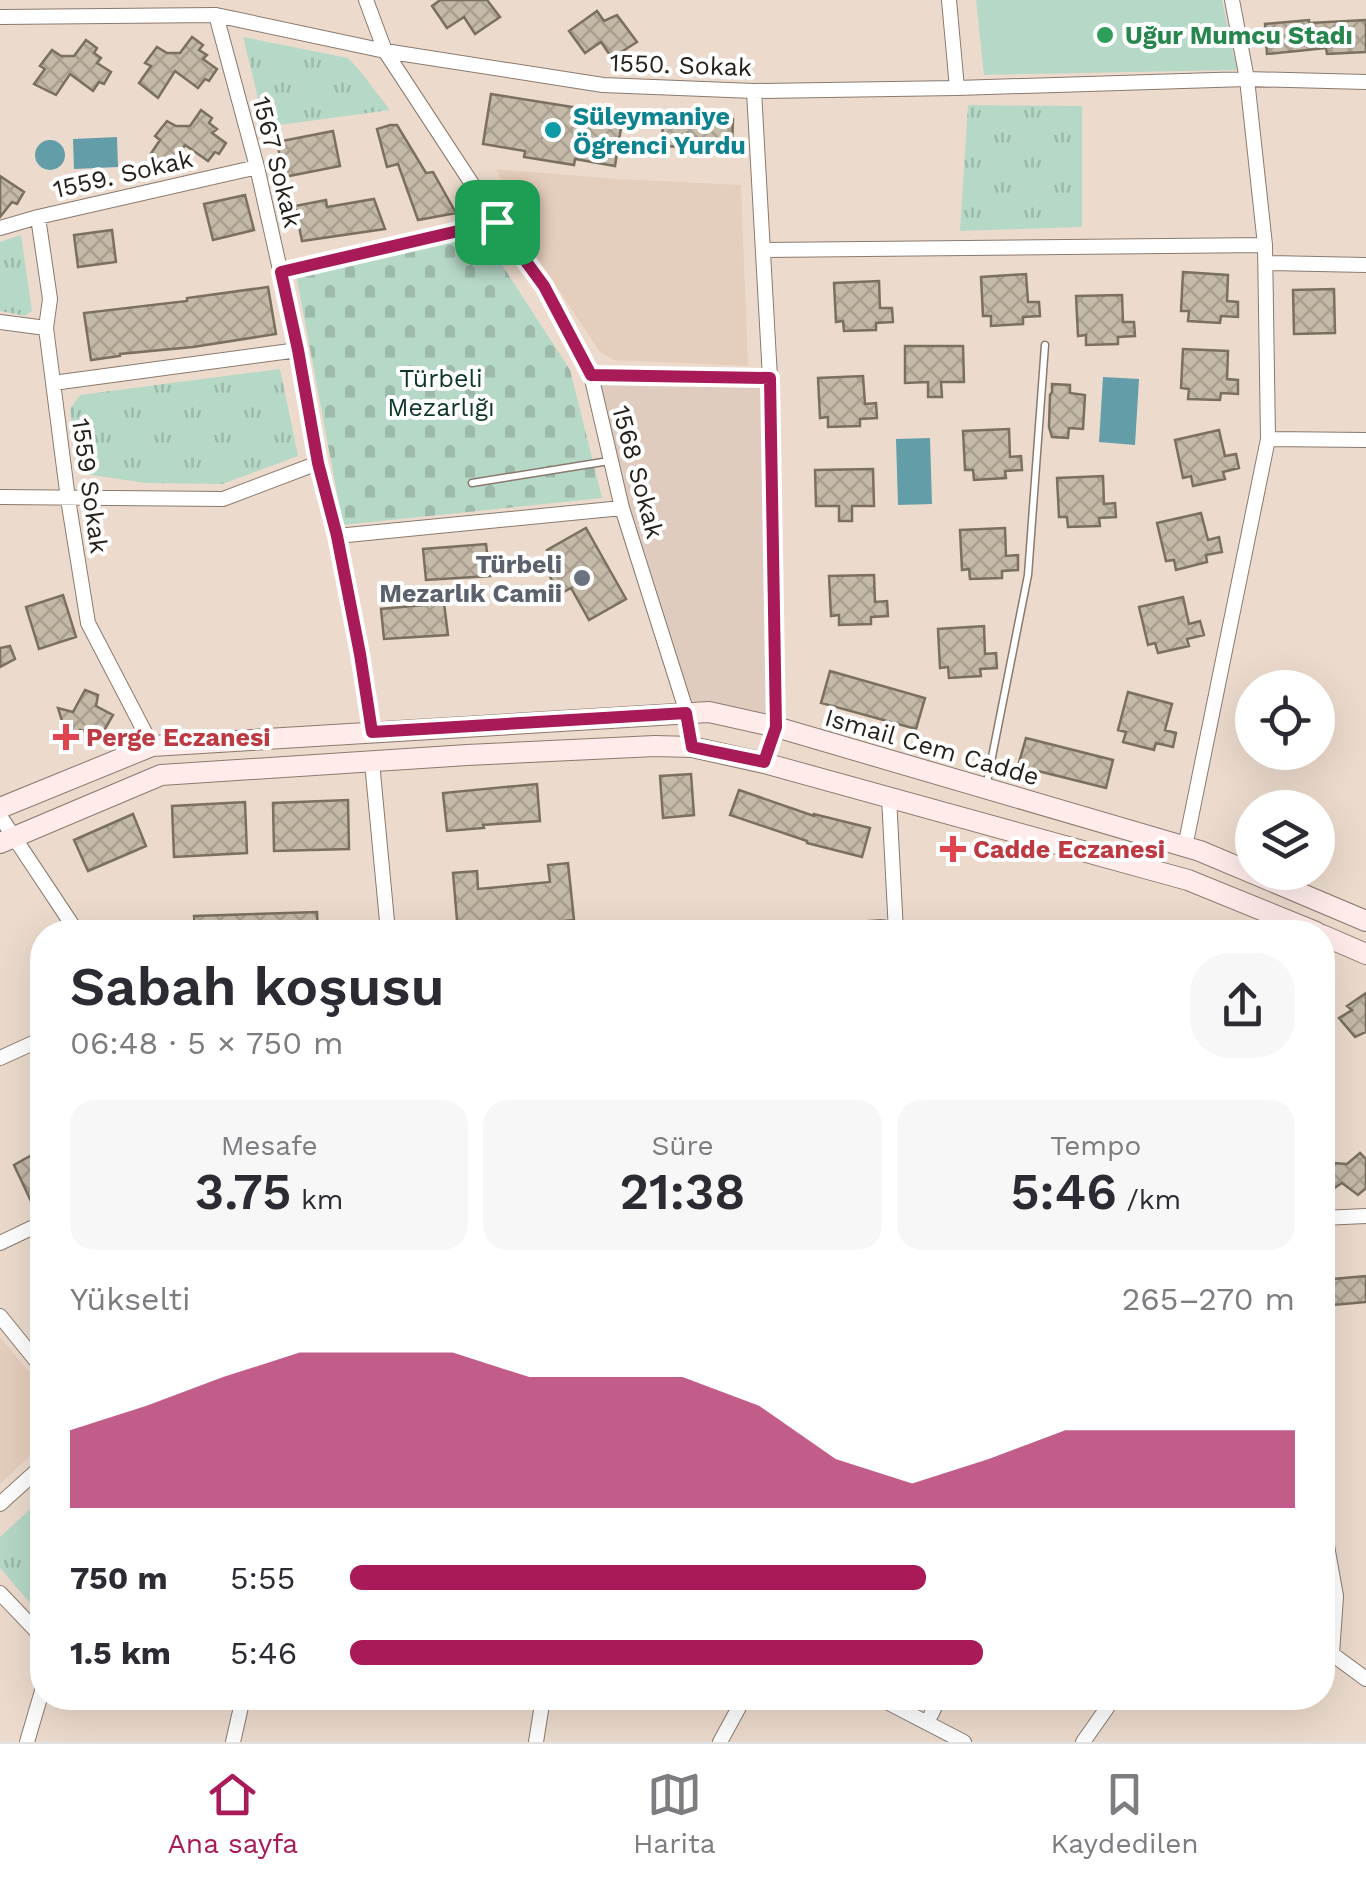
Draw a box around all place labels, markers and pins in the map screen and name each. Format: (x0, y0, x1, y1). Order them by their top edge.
place label: Uğur Mumcu Stadı (1125, 21, 1353, 50)
marker: Uğur Mumcu Stadı (1094, 24, 1116, 46)
place label: Süleymaniye Ögrenci Yurdu (573, 102, 746, 160)
marker: Süleymaniye Ögrenci Yurdu (542, 119, 564, 141)
pin (455, 180, 540, 265)
place label: Türbeli Mezarlık Camii (379, 550, 562, 608)
marker: Türbeli Mezarlık Camii (571, 567, 593, 589)
place label: Perge Eczanesi (86, 723, 271, 752)
marker: Perge Eczanesi (55, 726, 77, 748)
place label: Cadde Eczanesi (973, 835, 1165, 864)
marker: Cadde Eczanesi (942, 838, 964, 860)

